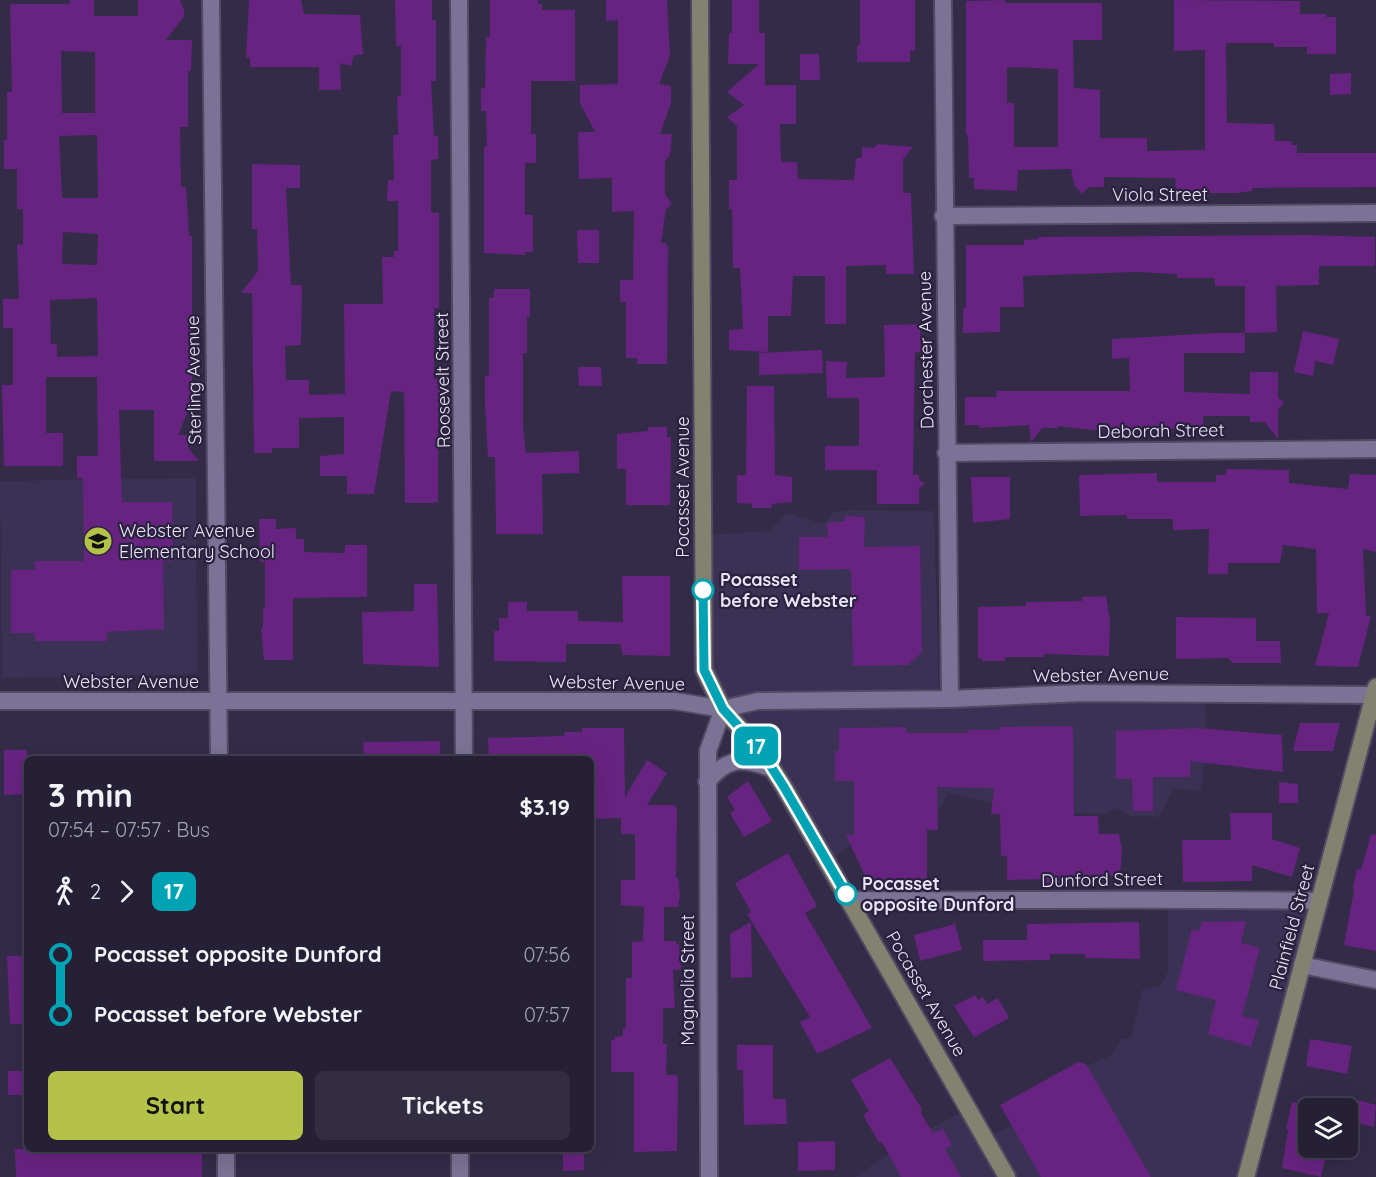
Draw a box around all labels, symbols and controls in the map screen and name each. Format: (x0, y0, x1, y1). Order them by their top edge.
street label: Viola Street (1112, 183, 1208, 206)
street label: Dorchester Avenue (913, 271, 938, 429)
street label: Roosevelt Street (430, 312, 455, 448)
street label: Sterling Avenue (181, 315, 206, 445)
street label: Pocasset Avenue (671, 416, 694, 558)
street label: Deborah Street (1097, 418, 1225, 443)
place label: Webster Avenue Elementary School (119, 519, 275, 563)
school or university icon: Webster Avenue Elementary School (82, 525, 114, 557)
place label: Pocasset before Webster (720, 568, 857, 612)
marker: Pocasset before Webster (692, 579, 714, 601)
street label: Webster Avenue (1033, 662, 1169, 687)
street label: Webster Avenue (63, 670, 199, 693)
street label: Webster Avenue (549, 670, 685, 695)
line badge: 17 (729, 726, 783, 766)
text: 17 (746, 733, 766, 759)
text: 3 min (48, 774, 133, 815)
text: $3.19 (520, 793, 570, 821)
text: 07:54 – 07:57 · Bus (48, 817, 210, 842)
street label: Plainfield Street (1264, 861, 1319, 992)
street label: Dunford Street (1041, 867, 1163, 892)
place label: Pocasset opposite Dunford (862, 872, 1014, 916)
icon: walk (48, 875, 81, 908)
icon: forward (110, 875, 143, 908)
text: 17 (164, 878, 184, 904)
text: 2 (90, 879, 101, 904)
marker: Pocasset opposite Dunford (835, 883, 857, 905)
street label: Magnolia Street (676, 914, 699, 1046)
street label: Pocasset Avenue (881, 927, 972, 1061)
text: Pocasset opposite Dunford (94, 940, 382, 968)
text: 07:56 (524, 942, 570, 967)
text: Pocasset before Webster (94, 1000, 362, 1028)
text: 07:57 (524, 1002, 570, 1027)
button: Start (48, 1071, 303, 1140)
button: Tickets (315, 1071, 570, 1140)
map controls (1298, 1098, 1358, 1158)
button: layers (1298, 1098, 1358, 1158)

